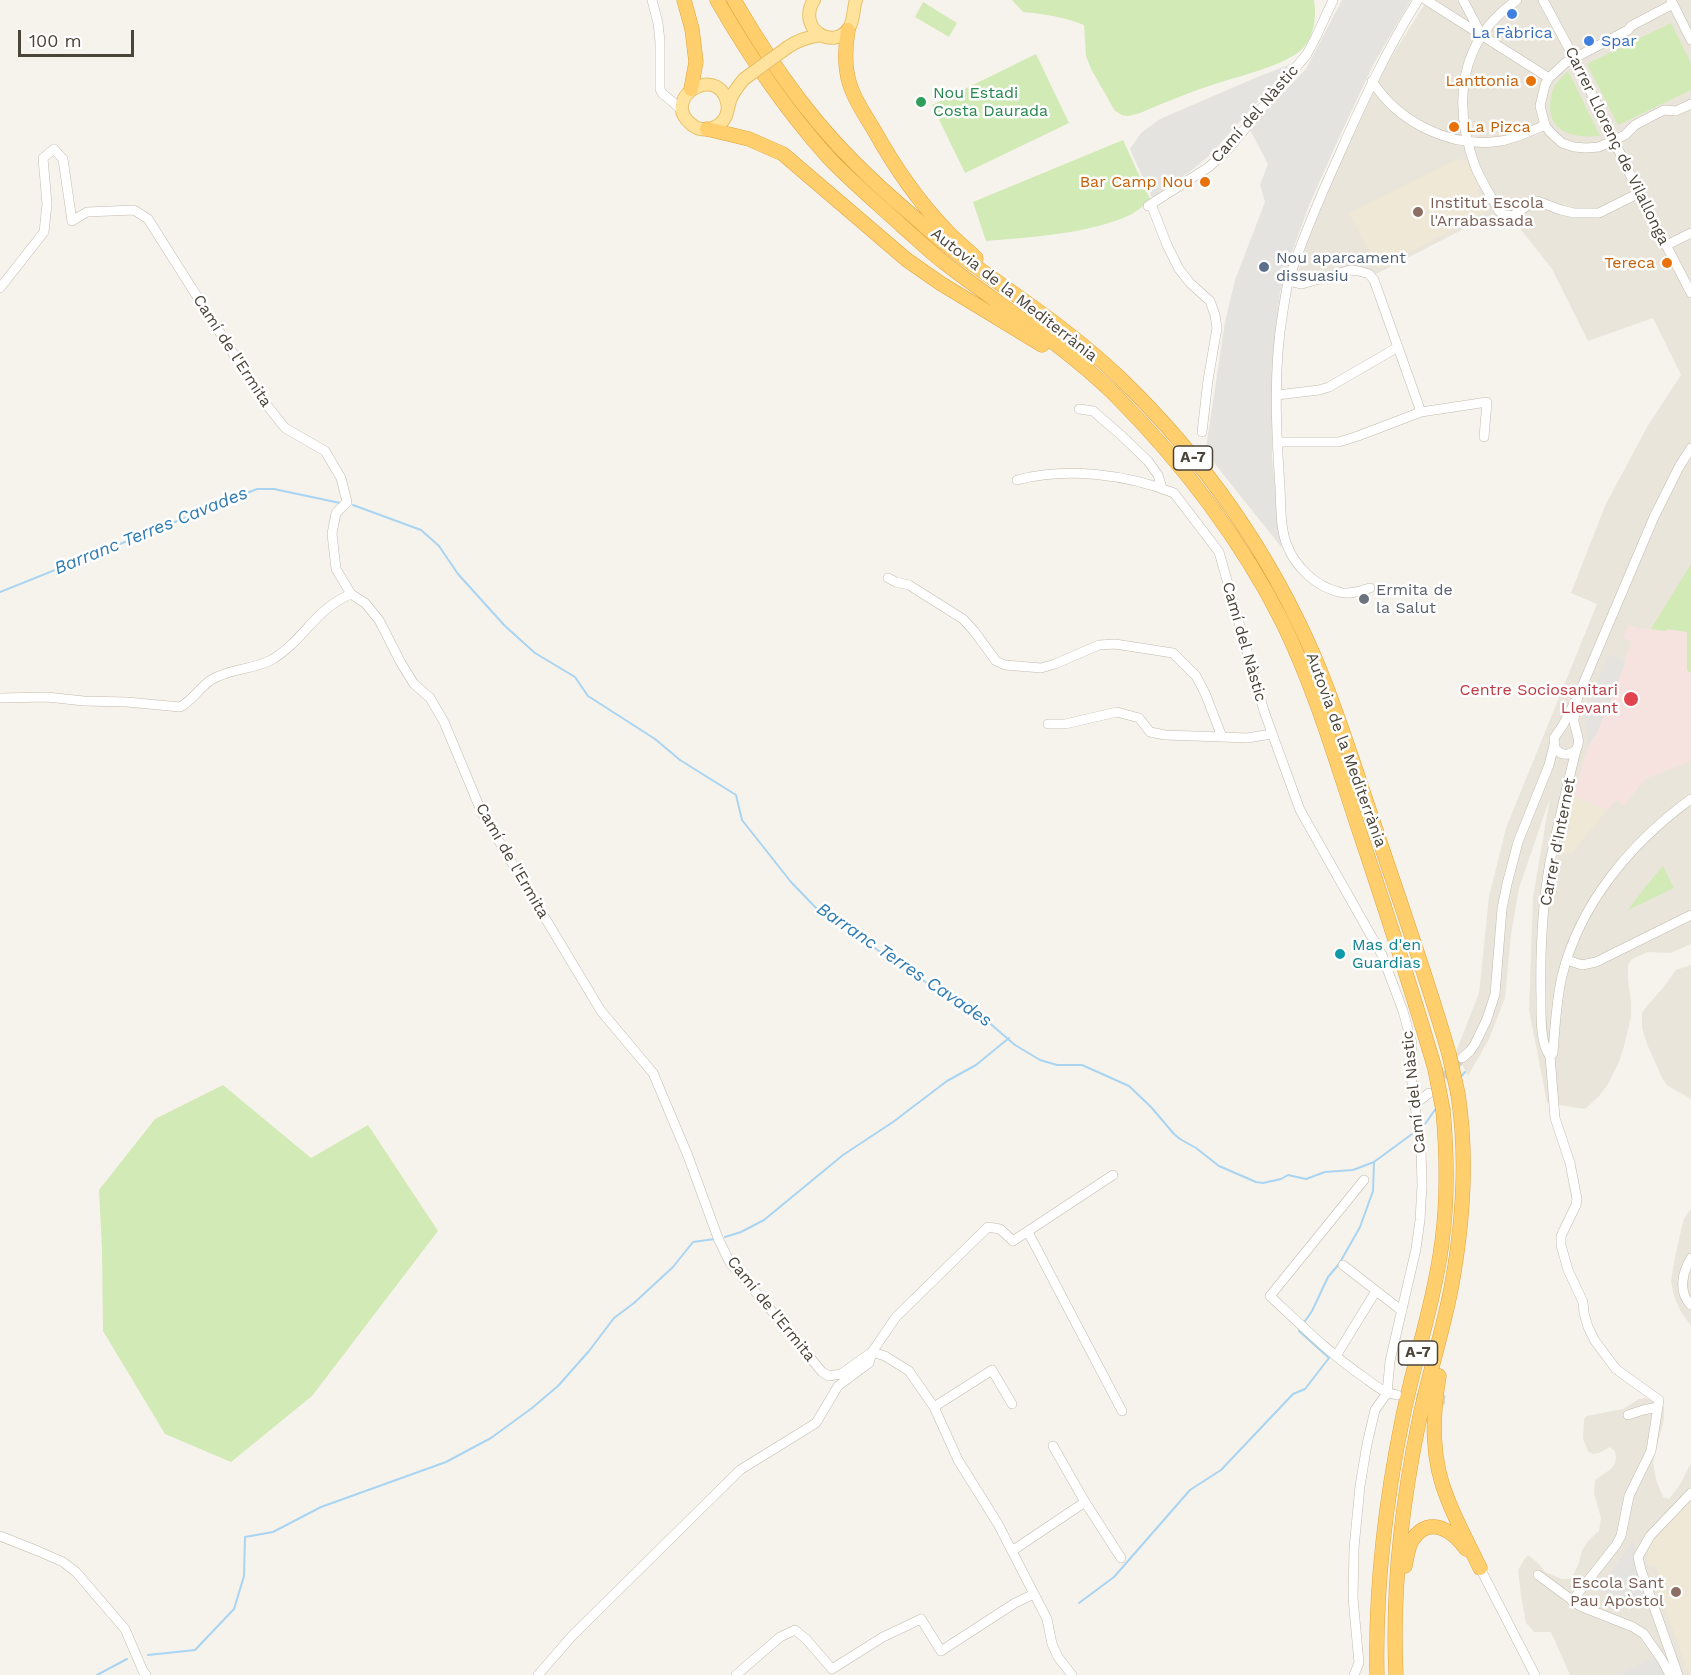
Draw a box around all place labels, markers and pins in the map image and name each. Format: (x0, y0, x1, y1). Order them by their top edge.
marker: La Fàbrica (1505, 7, 1519, 21)
place label: La Fàbrica (1472, 23, 1552, 43)
place label: Spar (1601, 31, 1637, 51)
marker: Spar (1582, 34, 1596, 48)
place label: Lanttonia (1445, 71, 1519, 91)
marker: Lanttonia (1524, 74, 1538, 88)
place label: Nou Estadi Costa Daurada (933, 83, 1048, 121)
marker: Nou Estadi Costa Daurada (914, 95, 928, 109)
place label: La Pizca (1466, 117, 1531, 137)
marker: La Pizca (1447, 120, 1461, 134)
place label: Bar Camp Nou (1080, 172, 1193, 192)
marker: Bar Camp Nou (1198, 175, 1212, 189)
place label: Institut Escola l'Arrabassada (1430, 193, 1544, 231)
marker: Institut Escola l'Arrabassada (1411, 205, 1425, 219)
place label: Nou aparcament dissuasiu (1276, 248, 1406, 286)
place label: Tereca (1604, 253, 1655, 273)
marker: Tereca (1660, 256, 1674, 270)
marker: Nou aparcament dissuasiu (1257, 260, 1271, 274)
place label: Ermita de la Salut (1376, 580, 1453, 618)
marker: Ermita de la Salut (1357, 592, 1371, 606)
place label: Centre Sociosanitari Llevant (1459, 680, 1618, 718)
marker: Centre Sociosanitari Llevant (1622, 690, 1640, 708)
place label: Mas d'en Guardias (1352, 935, 1421, 973)
marker: Mas d'en Guardias (1333, 947, 1347, 961)
place label: Escola Sant Pau Apòstol (1570, 1573, 1664, 1611)
marker: Escola Sant Pau Apòstol (1669, 1585, 1683, 1599)

